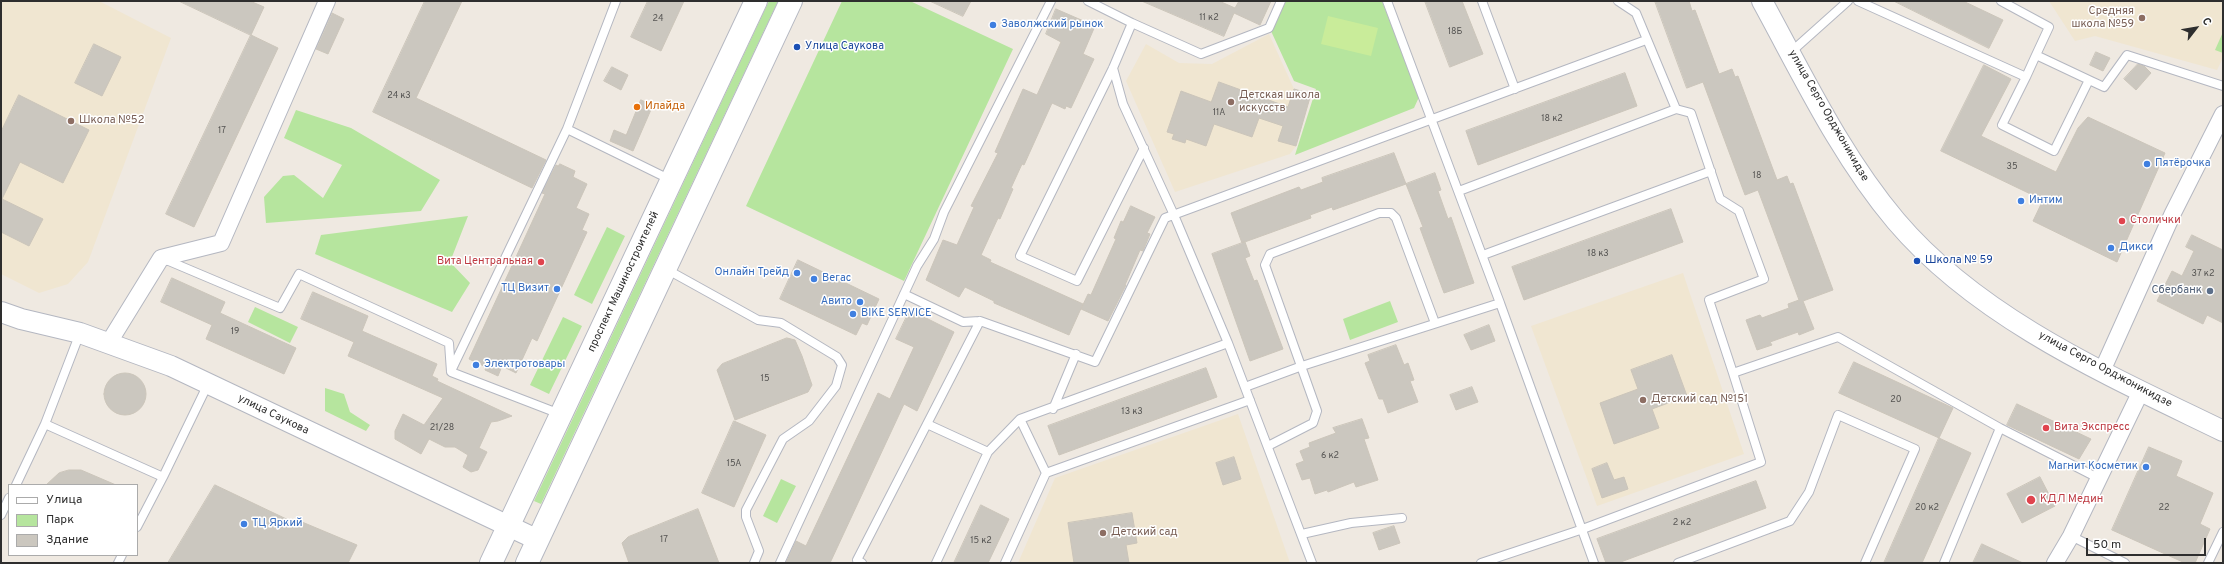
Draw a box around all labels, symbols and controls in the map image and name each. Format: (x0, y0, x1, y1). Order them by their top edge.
place label: Средняя школа №59 (2071, 5, 2134, 31)
north arrow (2176, 8, 2216, 48)
house number: 11 к2 (1199, 13, 1219, 23)
marker: Средняя школа №59 (2137, 13, 2147, 23)
house number: 24 (652, 14, 664, 24)
text: С (2198, 15, 2214, 28)
place label: Заволжский рынок (1001, 18, 1104, 32)
marker: Заволжский рынок (988, 20, 998, 30)
house number: 18Б (1448, 27, 1462, 37)
place label: Улица Саукова (805, 40, 884, 54)
marker: Улица Саукова (792, 42, 802, 52)
street label: улица Серго Орджоникидзе (1785, 48, 1871, 184)
place label: Детская школа искусств (1239, 89, 1320, 115)
house number: 24 к3 (387, 91, 411, 101)
marker: Детская школа искусств (1226, 97, 1236, 107)
place label: Илайда (645, 100, 685, 114)
marker: Илайда (632, 102, 642, 112)
house number: 11А (1213, 108, 1225, 118)
place label: Школа №52 (79, 114, 144, 128)
house number: 18 к2 (1541, 114, 1563, 124)
marker: Школа №52 (66, 116, 76, 126)
house number: 17 (218, 126, 226, 136)
place label: Пятёрочка (2155, 157, 2211, 171)
marker: Пятёрочка (2142, 159, 2152, 169)
house number: 35 (2006, 162, 2018, 172)
house number: 18 (1753, 171, 1761, 181)
place label: Интим (2029, 194, 2062, 208)
marker: Интим (2016, 196, 2026, 206)
street label: проспект Машиностроителей (586, 210, 662, 354)
place label: Столички (2130, 214, 2181, 228)
marker: Столички (2117, 216, 2127, 226)
place label: Дикси (2119, 241, 2153, 255)
marker: Дикси (2106, 243, 2116, 253)
house number: 18 к3 (1587, 249, 1609, 259)
place label: Школа № 59 (1925, 254, 1993, 268)
place label: Вита Центральная (437, 255, 533, 269)
marker: Школа № 59 (1912, 256, 1922, 266)
marker: Вита Центральная (536, 257, 546, 267)
place label: Онлайн Трейд (715, 266, 789, 280)
marker: Онлайн Трейд (792, 268, 802, 278)
house number: 37 к2 (2192, 269, 2214, 279)
place label: Вегас (822, 272, 851, 286)
marker: Вегас (809, 274, 819, 284)
place label: ТЦ Визит (501, 282, 549, 296)
marker: ТЦ Визит (552, 284, 562, 294)
place label: Сбербанк (2152, 284, 2202, 298)
marker: Сбербанк (2205, 286, 2215, 296)
place label: Авито (821, 295, 852, 309)
marker: Авито (855, 297, 865, 307)
place label: BIKE SERVICE (861, 307, 932, 321)
marker: BIKE SERVICE (848, 309, 858, 319)
house number: 19 (231, 327, 239, 337)
street label: улица Серго Орджоникидзе (2036, 329, 2174, 411)
place label: Электротовары (484, 358, 565, 372)
marker: Электротовары (471, 360, 481, 370)
house number: 15 (761, 374, 769, 384)
street label: улица Саукова (235, 392, 311, 438)
place label: Детский сад №151 (1651, 393, 1748, 407)
marker: Детский сад №151 (1638, 395, 1648, 405)
house number: 20 (1890, 395, 1902, 405)
house number: 13 к3 (1121, 407, 1143, 417)
place label: Вита Экспресс (2054, 421, 2130, 435)
house number: 21/28 (430, 423, 454, 433)
marker: Вита Экспресс (2041, 423, 2051, 433)
house number: 6 к2 (1321, 451, 1339, 461)
house number: 15А (727, 459, 741, 469)
place label: Магнит Косметик (2048, 460, 2138, 474)
marker: Магнит Косметик (2141, 462, 2151, 472)
legend (8, 484, 138, 556)
text: Улица (46, 492, 82, 508)
place label: КДЛ Медин (2040, 493, 2103, 507)
marker: КДЛ Медин (2025, 494, 2037, 506)
house number: 20 к2 (1915, 503, 1939, 513)
house number: 22 (2158, 503, 2170, 513)
text: Парк (46, 512, 74, 528)
place label: ТЦ Яркий (252, 517, 302, 531)
house number: 2 к2 (1673, 518, 1691, 528)
marker: ТЦ Яркий (239, 519, 249, 529)
place label: Детский сад (1111, 526, 1178, 540)
marker: Детский сад (1098, 528, 1108, 538)
scale bar (2088, 530, 2208, 556)
text: Здание (46, 532, 89, 548)
house number: 17 (660, 535, 668, 545)
house number: 15 к2 (970, 536, 992, 546)
text: 50 m (2093, 537, 2121, 553)

